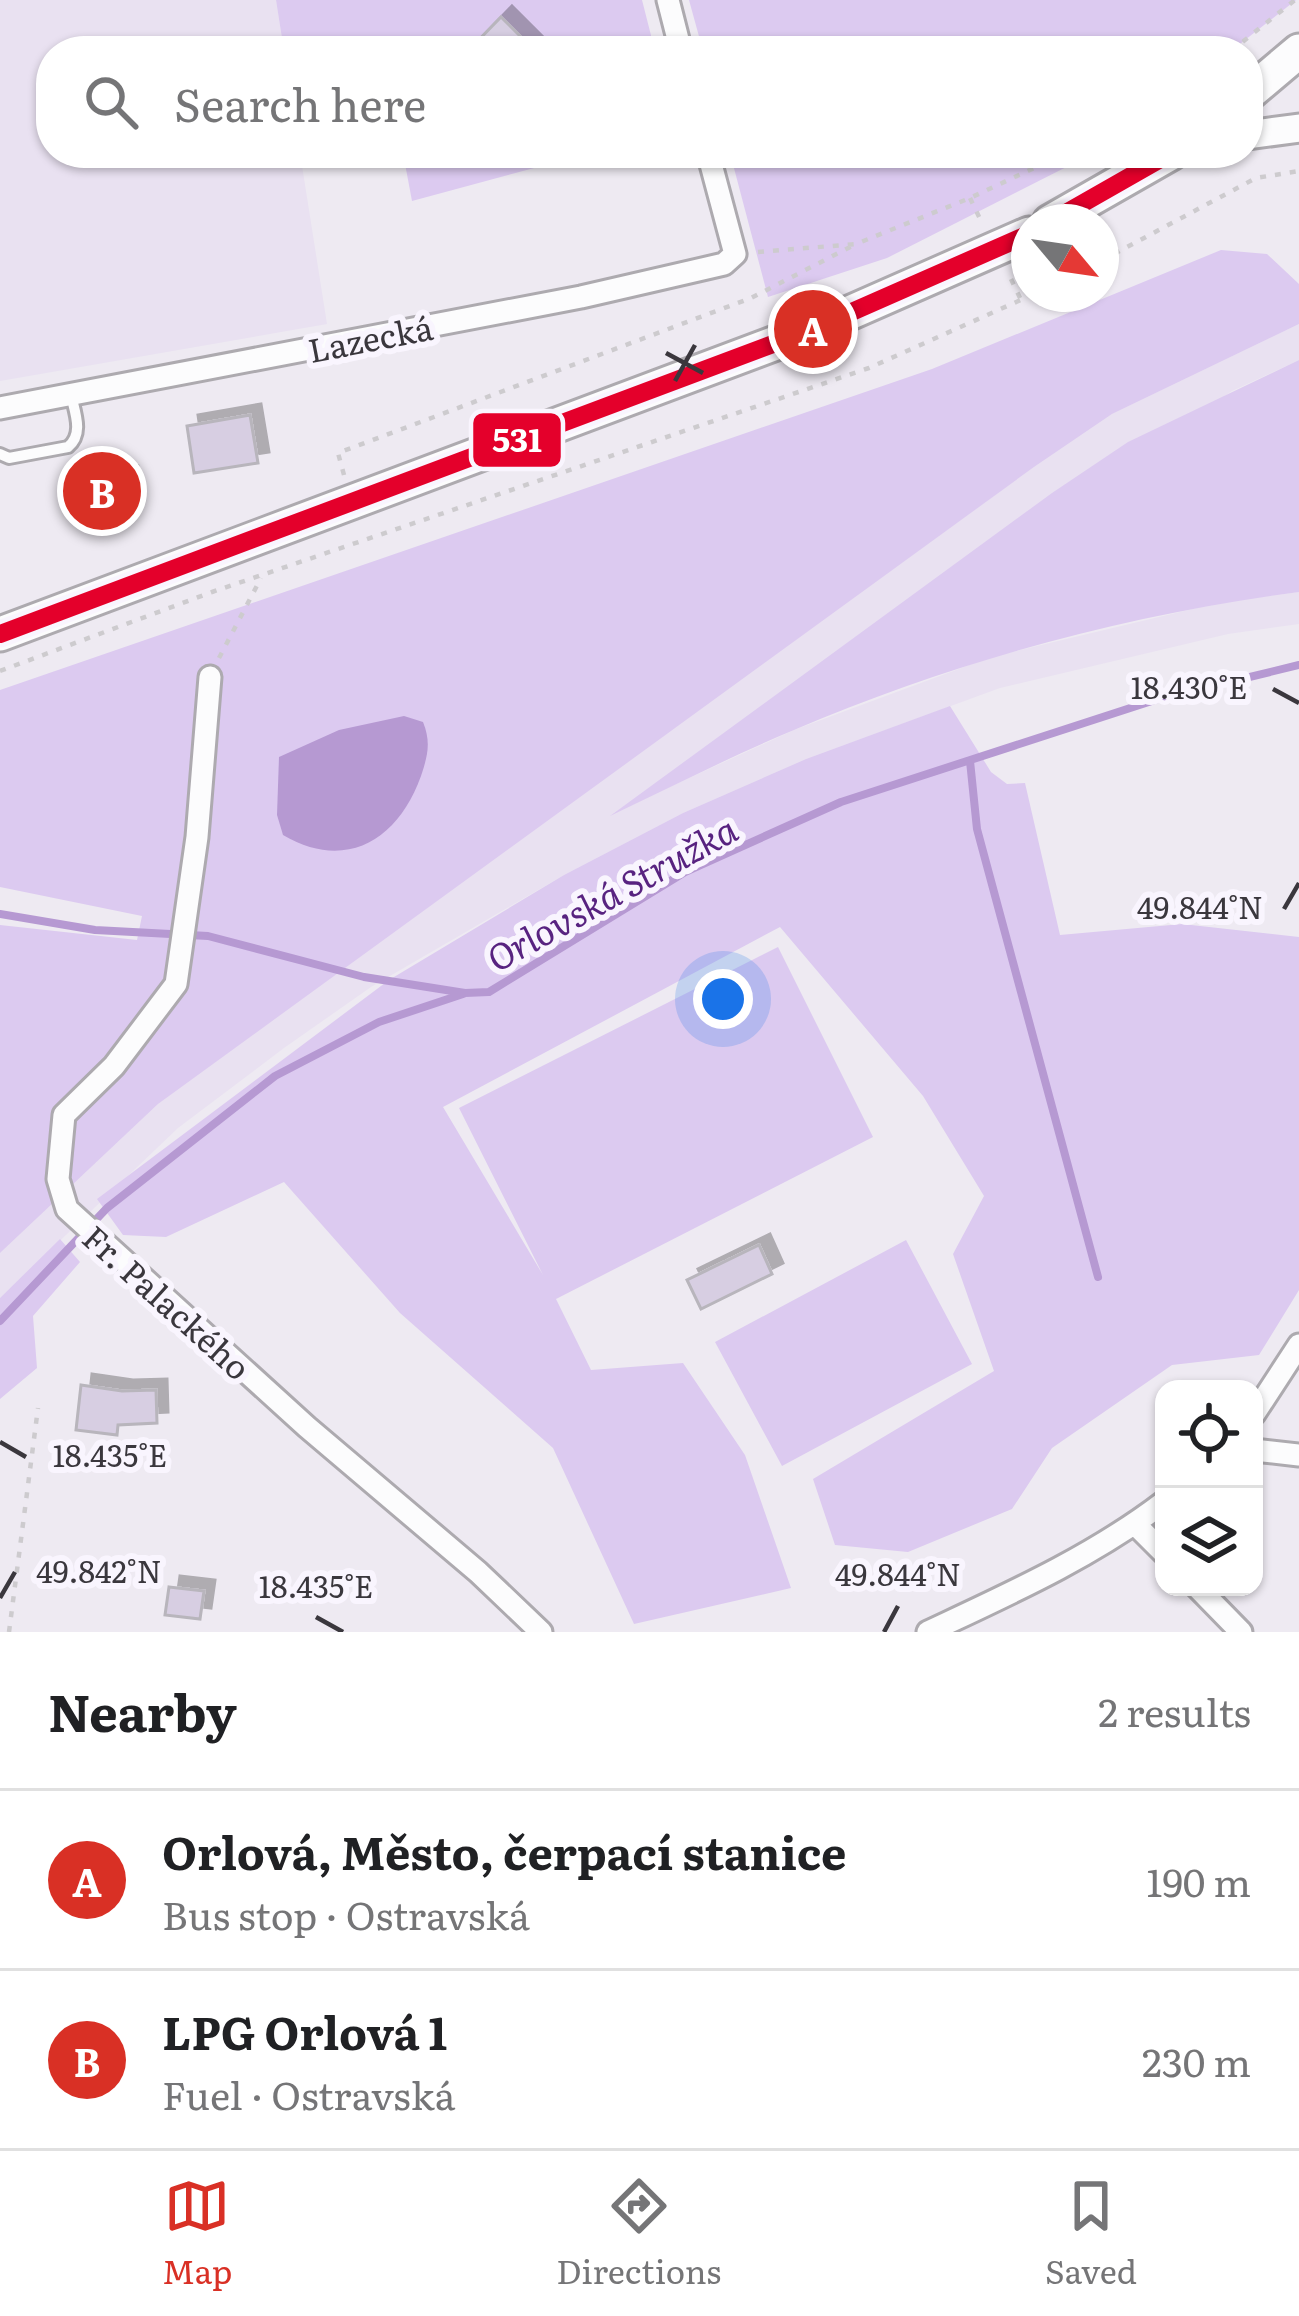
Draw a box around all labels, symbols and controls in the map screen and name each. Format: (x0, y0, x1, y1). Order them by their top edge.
search box (36, 36, 1263, 168)
icon: search (78, 69, 144, 135)
text: Search here (174, 69, 426, 136)
north arrow (1011, 204, 1119, 312)
pin: A (774, 284, 852, 374)
street label: Lazecká (303, 301, 437, 373)
line badge: 531 (471, 411, 563, 469)
text: 531 (492, 413, 542, 462)
pin: B (63, 446, 141, 536)
text: 18.430°E (1131, 664, 1247, 708)
water label: Orlovská Stružka (476, 801, 746, 983)
text: 49.844°N (1137, 884, 1263, 928)
your location (693, 969, 753, 1029)
street label: Fr. Palackého (73, 1212, 263, 1390)
map controls (1155, 1380, 1263, 1596)
button: locate (1155, 1380, 1263, 1488)
text: 18.435°E (53, 1432, 167, 1476)
button: layers (1155, 1488, 1263, 1596)
text: 49.842°N (36, 1548, 162, 1592)
text: 49.844°N (835, 1551, 961, 1595)
text: 18.435°E (259, 1563, 373, 1607)
text: Nearby (48, 1672, 237, 1748)
text: 2 results (1098, 1681, 1251, 1739)
text: Orlová, Město, čerpací stanice (162, 1817, 847, 1884)
text: A (72, 1851, 102, 1909)
text: 190 m (1147, 1851, 1251, 1909)
text: Bus stop · Ostravská (162, 1884, 530, 1942)
text: LPG Orlová 1 (162, 1997, 447, 2064)
text: B (74, 2031, 100, 2089)
text: 230 m (1142, 2031, 1251, 2089)
text: Fuel · Ostravská (162, 2064, 455, 2122)
tab: Map (162, 2173, 232, 2294)
tab: Directions (556, 2173, 721, 2294)
tab: Saved (1045, 2173, 1137, 2294)

